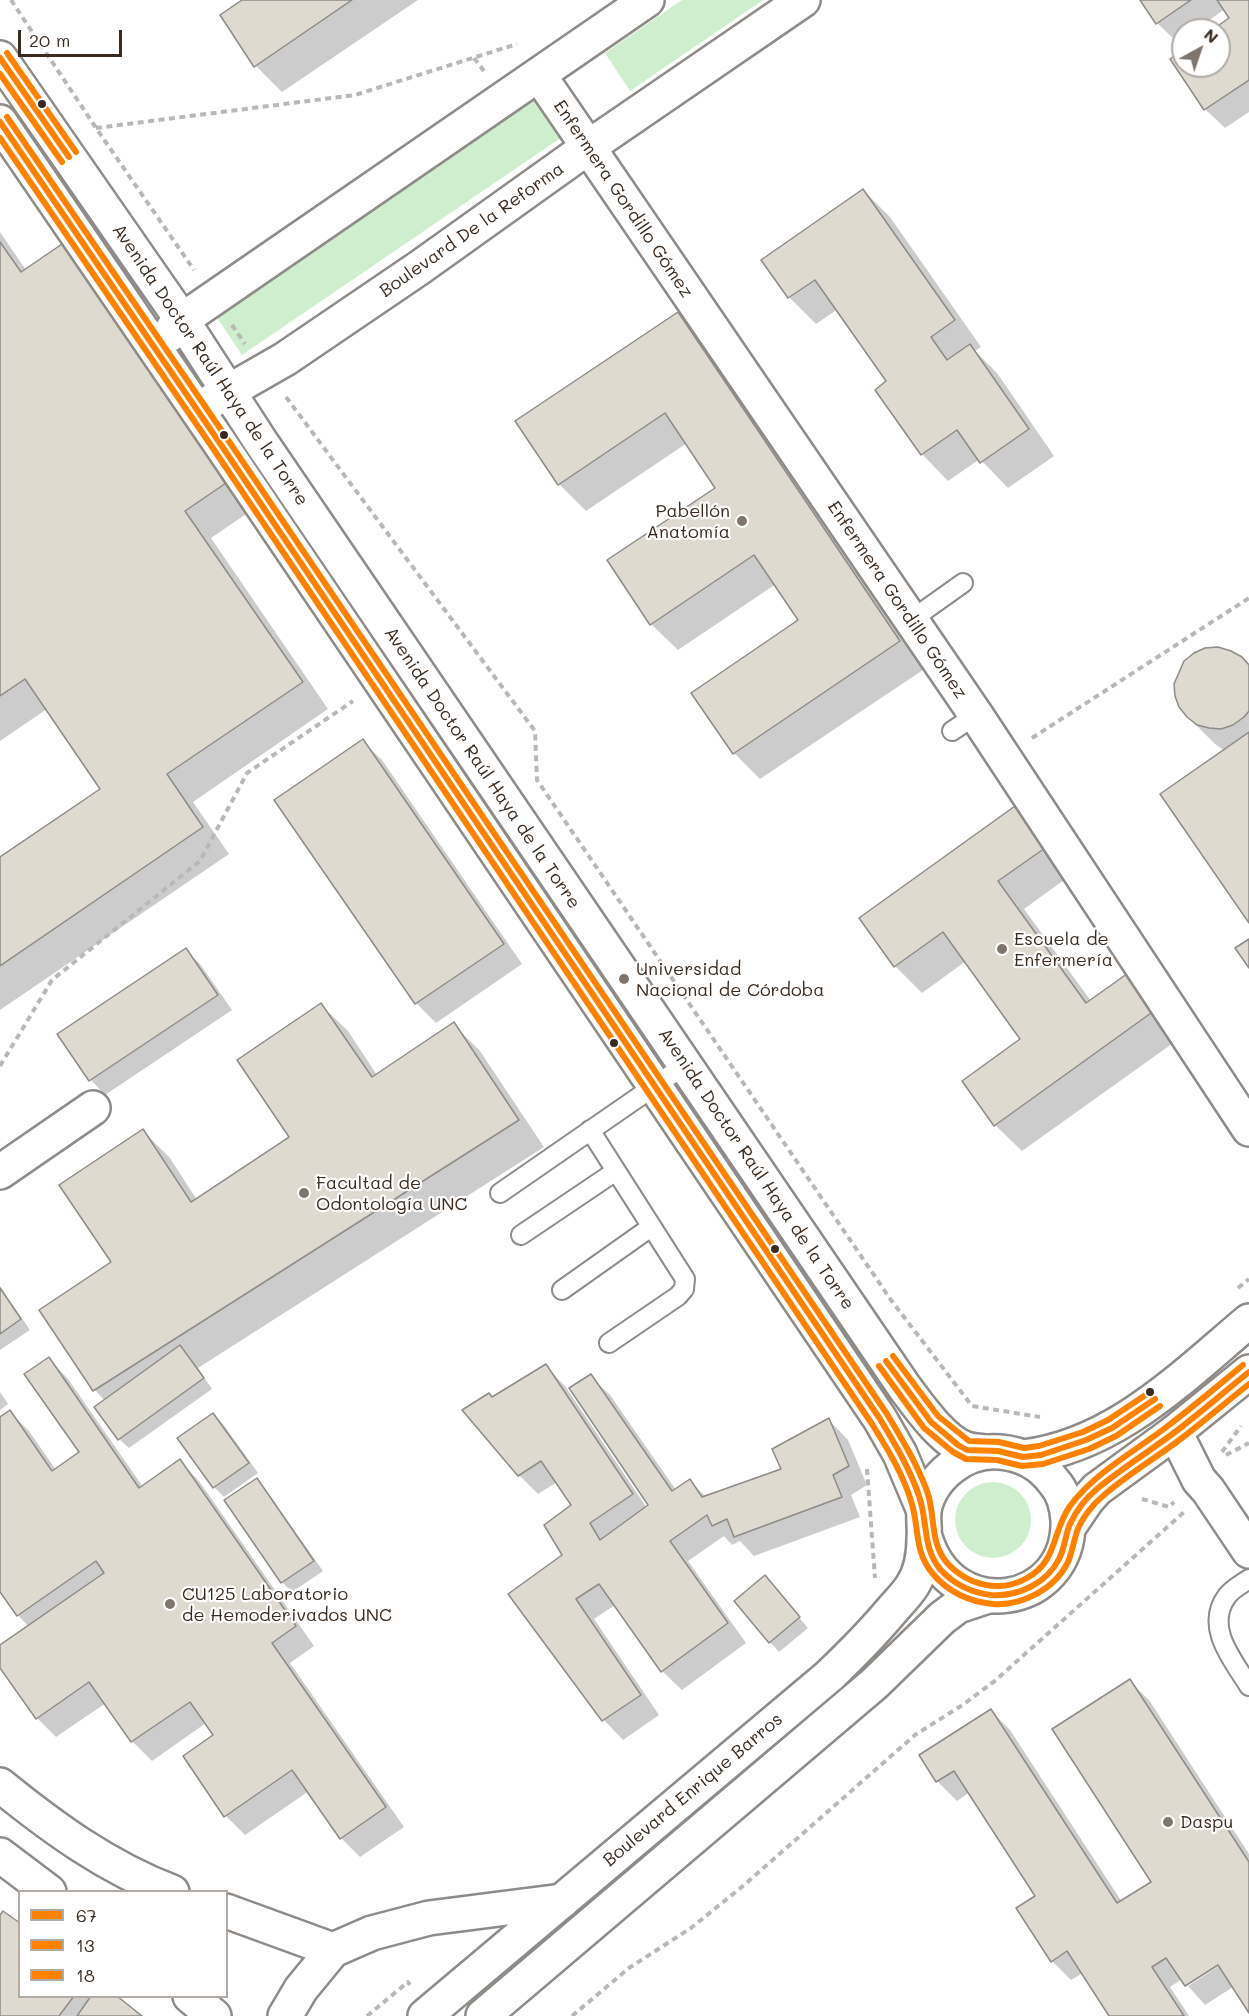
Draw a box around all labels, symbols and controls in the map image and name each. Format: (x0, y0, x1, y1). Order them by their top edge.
scale bar (21, 18, 124, 56)
north arrow (1171, 18, 1231, 78)
text: N (1200, 23, 1223, 47)
text: 20 m (29, 28, 70, 52)
street label: Enfermera Gordillo Gómez (549, 96, 697, 302)
unlabelled marker (36, 98, 48, 110)
street label: Boulevard De la Reforma (376, 158, 568, 302)
street label: Avenida Doctor Raúl Haya de la Torre (107, 220, 313, 510)
unlabelled marker (218, 429, 230, 441)
street label: Enfermera Gordillo Gómez (823, 497, 971, 703)
place label: Pabellón Anatomía (647, 500, 730, 542)
marker: Pabellón Anatomía (735, 514, 749, 528)
street label: Avenida Doctor Raúl Haya de la Torre (379, 623, 585, 913)
place label: Escuela de Enfermería (1014, 928, 1113, 970)
marker: Escuela de Enfermería (995, 942, 1009, 956)
place label: Universidad Nacional de Córdoba (636, 958, 824, 1000)
marker: Universidad Nacional de Córdoba (617, 972, 631, 986)
street label: Avenida Doctor Raúl Haya de la Torre (653, 1024, 859, 1314)
unlabelled marker (608, 1037, 620, 1049)
place label: Facultad de Odontología UNC (316, 1172, 467, 1214)
marker: Facultad de Odontología UNC (297, 1186, 311, 1200)
unlabelled marker (769, 1243, 781, 1255)
unlabelled marker (1144, 1386, 1156, 1398)
place label: CU125 Laboratorio de Hemoderivados UNC (182, 1583, 392, 1626)
marker: CU125 Laboratorio de Hemoderivados UNC (163, 1597, 177, 1611)
street label: Boulevard Enrique Barros (599, 1709, 787, 1871)
place label: Daspu (1180, 1811, 1233, 1833)
marker: Daspu (1161, 1815, 1175, 1829)
legend (18, 1890, 228, 1998)
text: 67 (76, 1903, 97, 1927)
text: 13 (76, 1933, 95, 1957)
text: 18 (76, 1963, 95, 1987)

